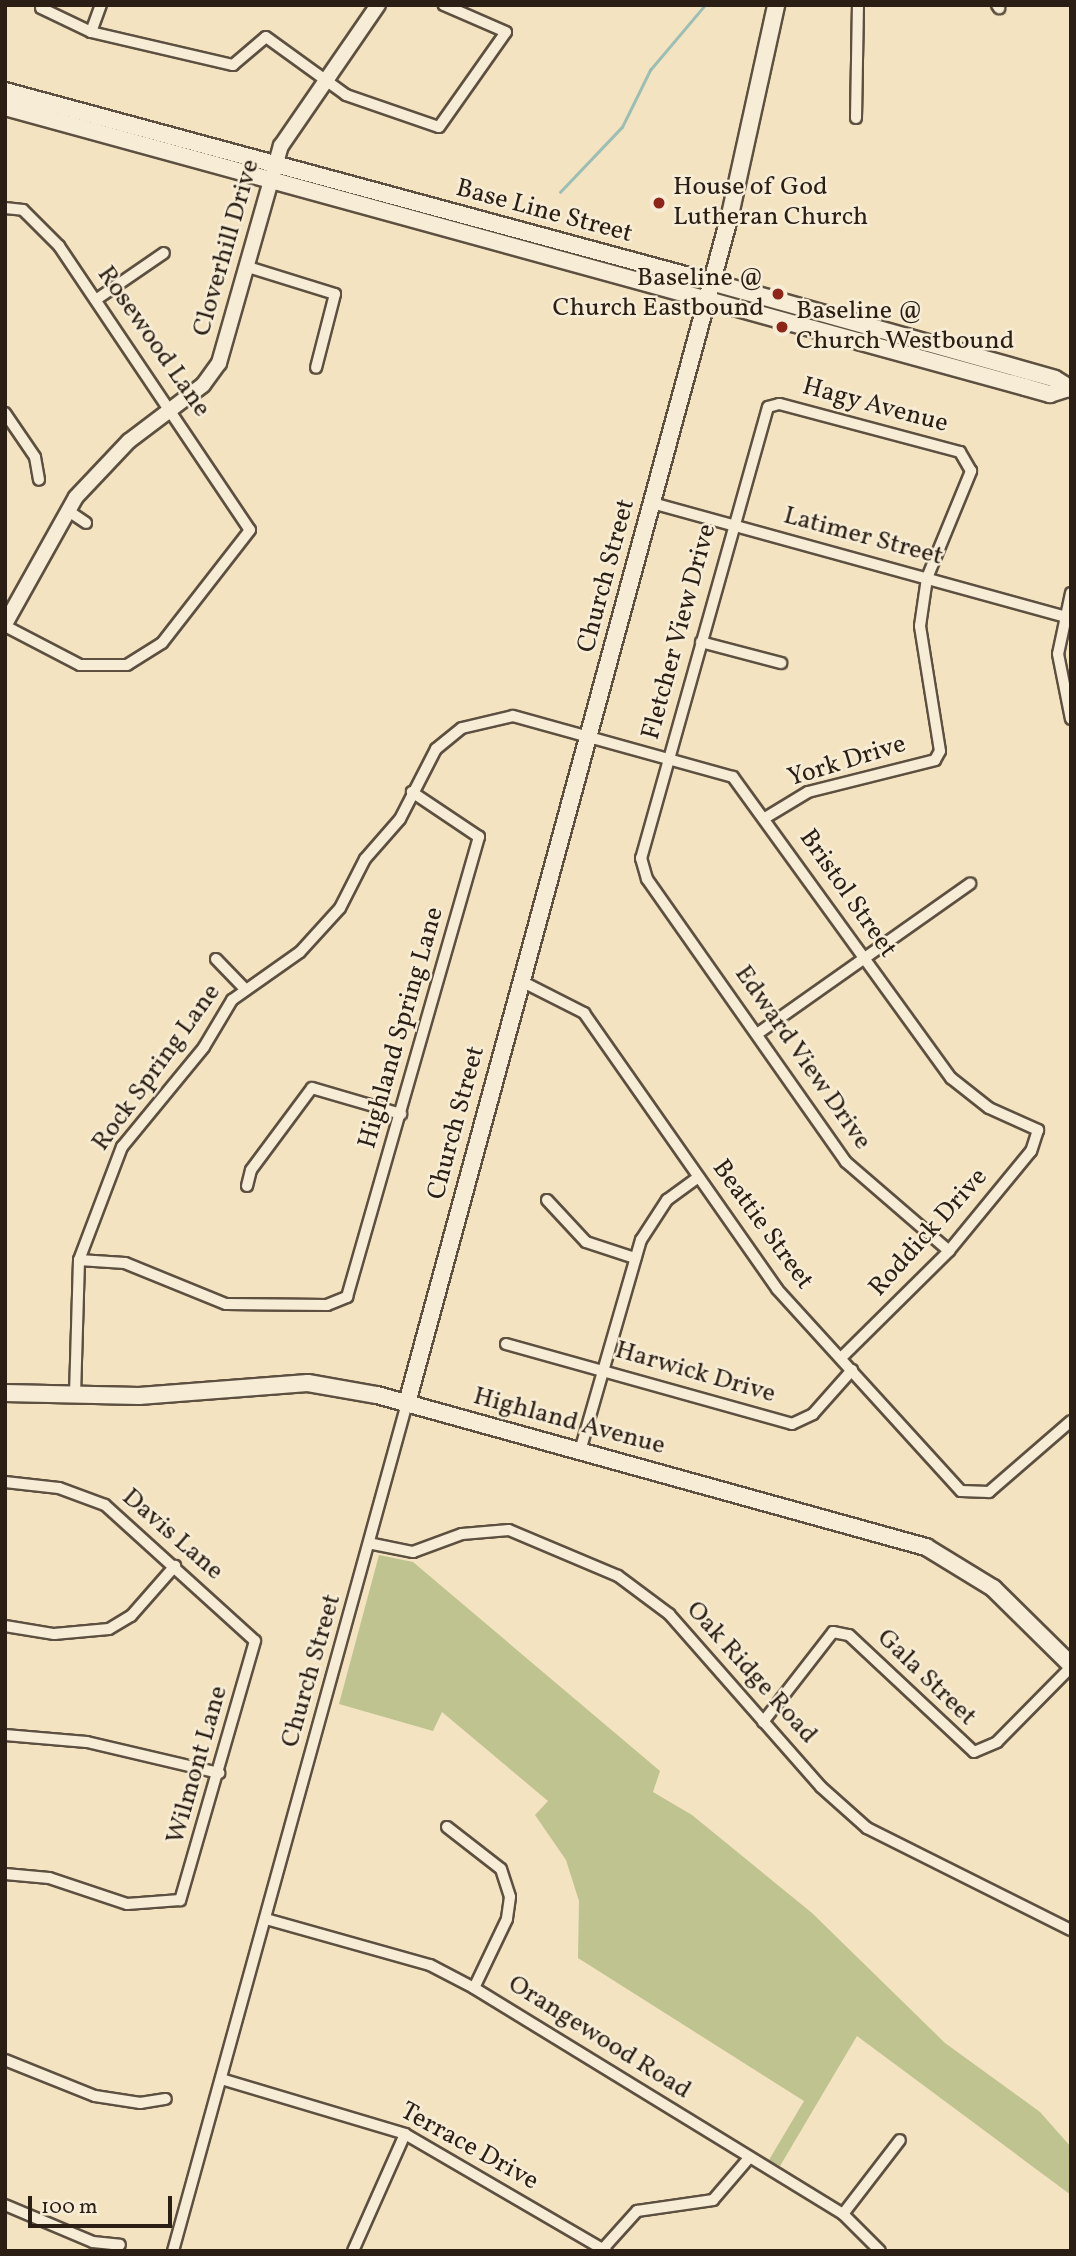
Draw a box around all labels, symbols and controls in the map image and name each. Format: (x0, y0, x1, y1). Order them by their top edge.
street label: Cloverhill Drive (187, 156, 267, 340)
place label: House of God Lutheran Church (673, 172, 868, 234)
street label: Base Line Street (452, 173, 636, 251)
marker: House of God Lutheran Church (651, 195, 667, 211)
street label: Rosewood Lane (89, 261, 217, 423)
place label: Baseline @ Church Eastbound (553, 263, 764, 324)
marker: Baseline @ Church Eastbound (770, 286, 786, 302)
place label: Baseline @ Church Westbound (796, 296, 1015, 358)
marker: Baseline @ Church Westbound (774, 319, 790, 335)
street label: Hagy Avenue (798, 372, 952, 440)
street label: Church Street (572, 496, 642, 656)
street label: Latimer Street (780, 501, 946, 573)
street label: Fletcher View Drive (636, 520, 724, 744)
street label: York Drive (784, 729, 910, 795)
street label: Bristol Street (791, 824, 903, 964)
street label: Highland Spring Lane (353, 904, 451, 1152)
street label: Edward View Drive (726, 959, 878, 1157)
street label: Rock Spring Lane (86, 978, 228, 1158)
street label: Church Street (422, 1043, 492, 1203)
street label: Beattie Street (705, 1154, 819, 1296)
street label: Roddick Drive (863, 1162, 995, 1304)
street label: Harwick Drive (611, 1335, 779, 1411)
street label: Highland Avenue (470, 1381, 668, 1463)
street label: Davis Lane (115, 1482, 229, 1588)
street label: Church Street (275, 1591, 349, 1751)
street label: Oak Ridge Road (679, 1595, 823, 1751)
street label: Gala Street (870, 1623, 982, 1733)
street label: Wilmont Lane (161, 1682, 235, 1848)
street label: Orangewood Road (502, 1969, 696, 2107)
street label: Terrace Drive (394, 2096, 544, 2198)
scale bar (32, 2182, 175, 2226)
text: 100 m (41, 2193, 98, 2222)

